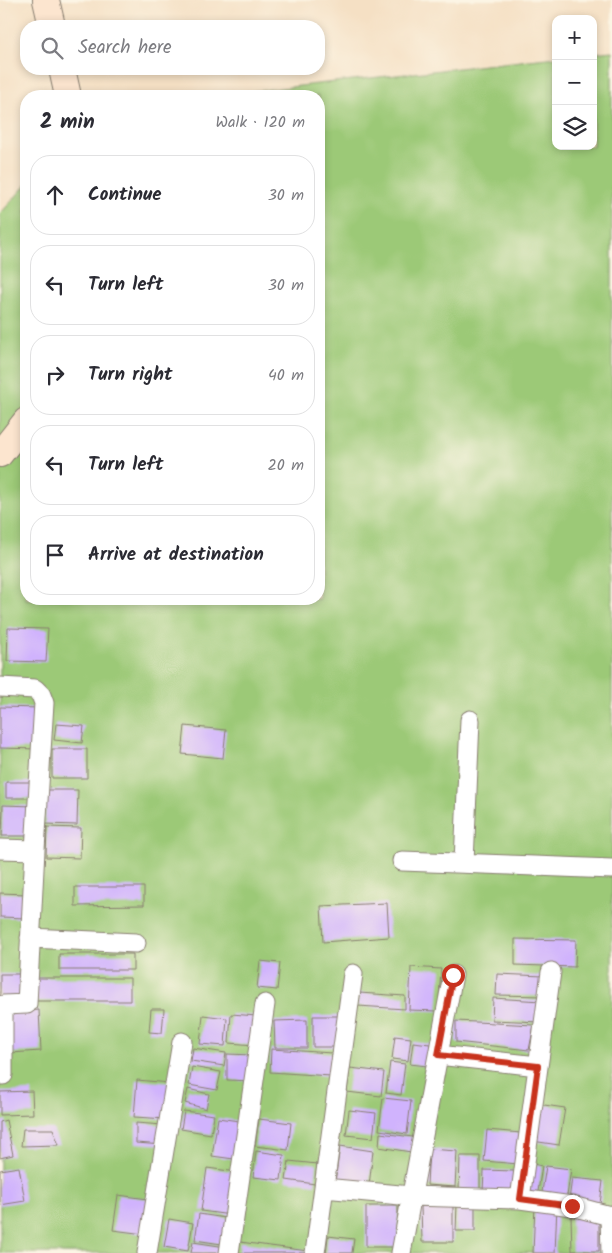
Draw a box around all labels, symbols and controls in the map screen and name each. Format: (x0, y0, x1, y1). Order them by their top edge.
map controls (552, 15, 597, 150)
button: + (552, 15, 597, 60)
search box (20, 20, 325, 75)
text: Search here (78, 33, 172, 63)
icon: search (38, 34, 66, 62)
button: − (552, 60, 597, 105)
button: layers (552, 105, 597, 150)
text: 2 min (40, 106, 95, 139)
text: Walk · 120 m (215, 110, 305, 135)
text: Continue (88, 180, 161, 210)
icon: ahead (41, 181, 69, 209)
text: 30 m (268, 183, 304, 208)
text: Turn left (88, 270, 163, 300)
icon: left (41, 271, 69, 299)
text: 30 m (268, 273, 304, 298)
text: Turn right (88, 360, 173, 390)
icon: right (41, 361, 69, 389)
text: 40 m (268, 363, 304, 388)
text: Turn left (88, 450, 163, 480)
icon: left (41, 451, 69, 479)
text: 20 m (268, 453, 304, 478)
text: Arrive at destination (88, 540, 264, 570)
icon: arrive (41, 541, 69, 569)
route start (442, 964, 465, 987)
route end (561, 1195, 584, 1218)

